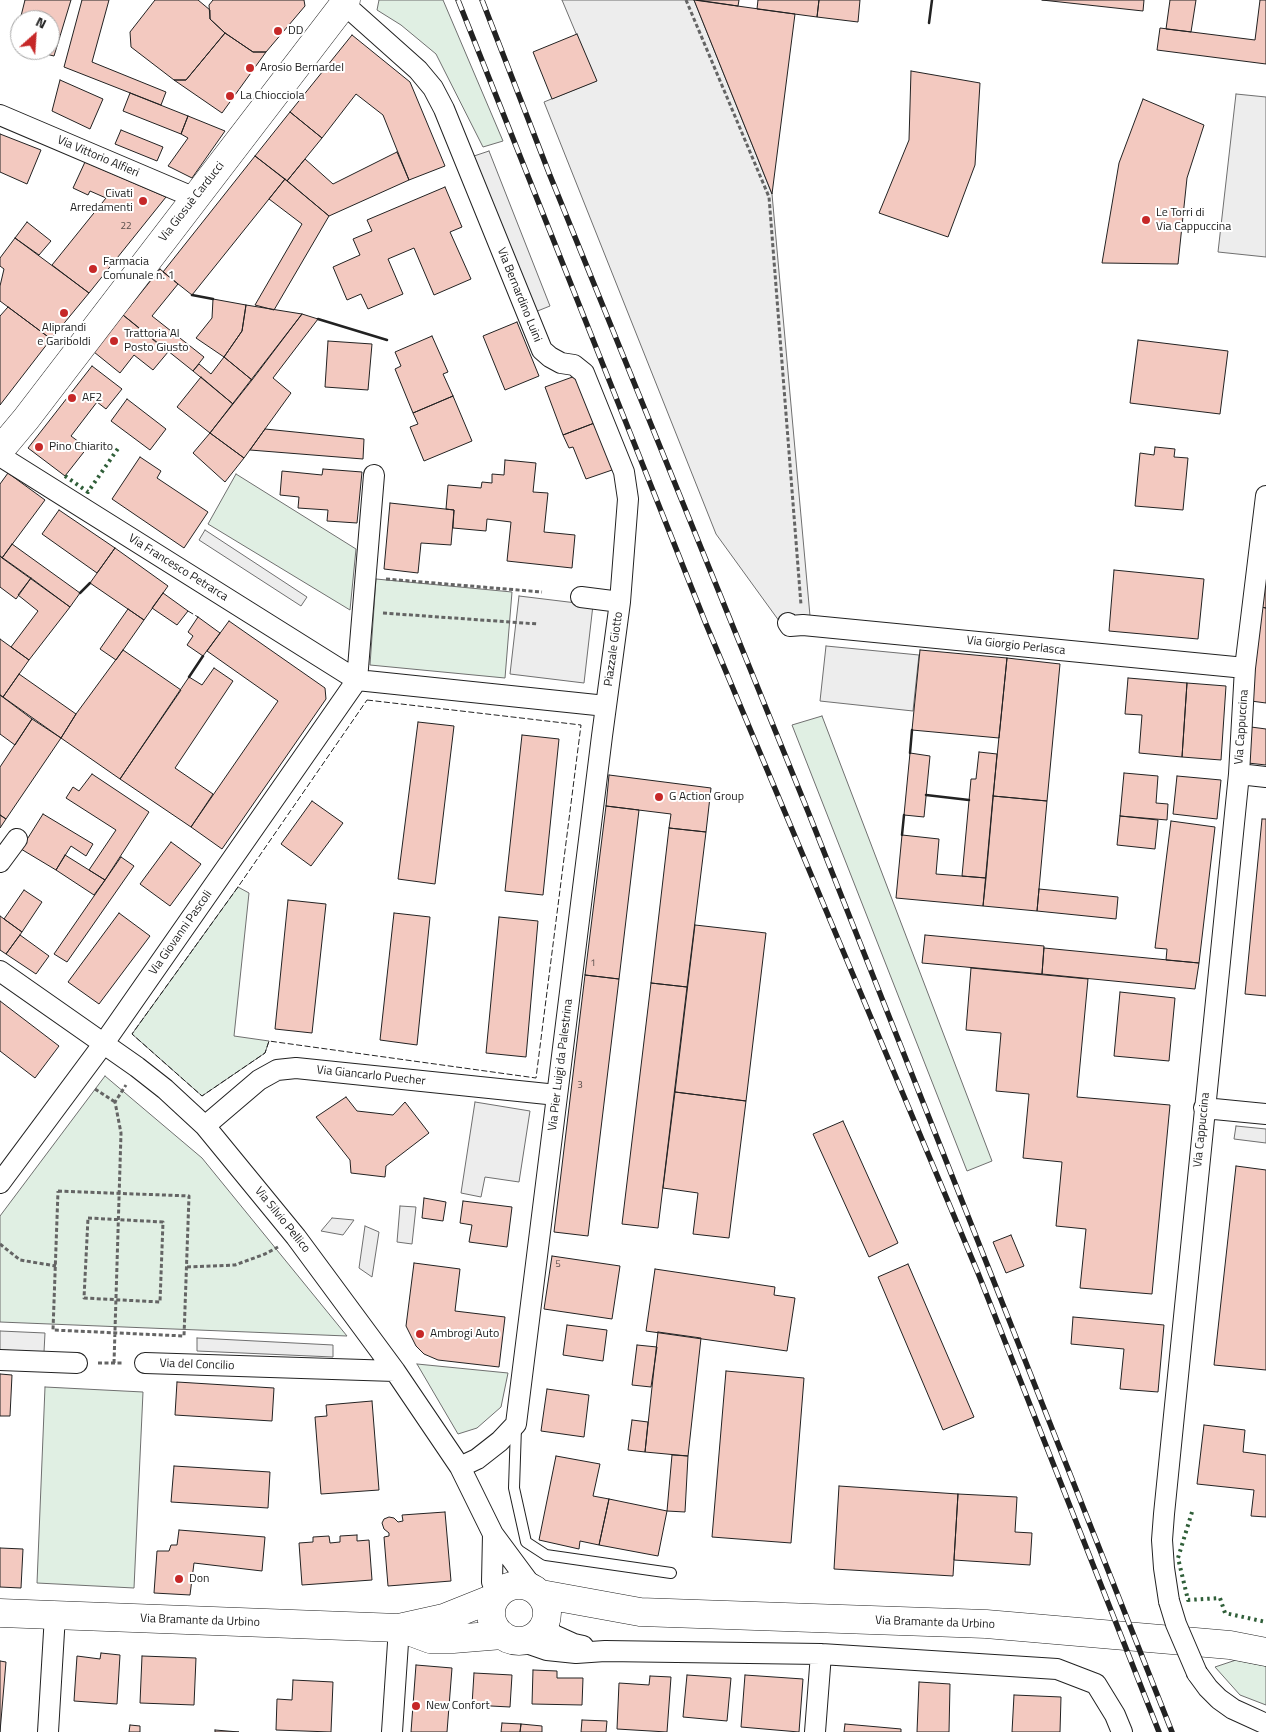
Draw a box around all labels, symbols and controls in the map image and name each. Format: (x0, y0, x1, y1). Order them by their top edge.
north arrow (10, 10, 60, 60)
text: N (32, 10, 50, 34)
place label: DD (288, 24, 303, 38)
marker: DD (272, 25, 284, 37)
place label: Arosio Bernardel (260, 61, 344, 75)
marker: Arosio Bernardel (244, 62, 256, 74)
place label: La Chiocciola (240, 89, 304, 103)
marker: La Chiocciola (224, 90, 236, 102)
street label: Via Vittorio Alfieri (55, 133, 141, 181)
street label: Via Giosuè Carducci (156, 159, 228, 245)
place label: Civati Arredamenti (70, 187, 133, 215)
marker: Civati Arredamenti (137, 195, 149, 207)
place label: Le Torri di Via Cappuccina (1156, 206, 1231, 234)
marker: Le Torri di Via Cappuccina (1140, 214, 1152, 226)
house number: 22 (120, 221, 132, 233)
street label: Via Bernardino Luini (494, 246, 544, 344)
place label: Farmacia Comunale n. 1 (103, 255, 174, 283)
marker: Farmacia Comunale n. 1 (87, 263, 99, 275)
marker: Aliprandi e Gariboldi (58, 307, 70, 319)
place label: Aliprandi e Gariboldi (37, 321, 91, 349)
place label: Trattoria Al Posto Giusto (124, 327, 189, 355)
marker: Trattoria Al Posto Giusto (108, 335, 120, 347)
place label: AF2 (82, 391, 102, 405)
marker: AF2 (66, 392, 78, 404)
place label: Pino Chiarito (49, 440, 113, 454)
marker: Pino Chiarito (33, 441, 45, 453)
street label: Via Francesco Petrarca (126, 532, 230, 604)
street label: Piazzale Giotto (602, 611, 626, 687)
street label: Via Giorgio Perlasca (966, 634, 1066, 658)
street label: Via Cappuccina (1232, 689, 1252, 765)
place label: G Action Group (669, 790, 744, 804)
marker: G Action Group (653, 791, 665, 803)
street label: Via Giovanni Pascoli (146, 888, 216, 978)
house number: 1 (590, 958, 596, 970)
street label: Via Pier Luigi da Palestrina (546, 998, 576, 1132)
street label: Via Giancarlo Puecher (316, 1063, 426, 1089)
house number: 3 (577, 1080, 583, 1092)
street label: Via Cappuccina (1191, 1092, 1213, 1168)
street label: Via Silvio Pellico (251, 1184, 313, 1256)
house number: 5 (555, 1259, 561, 1271)
place label: Ambrogi Auto (430, 1327, 499, 1341)
marker: Ambrogi Auto (414, 1328, 426, 1340)
street label: Via del Concilio (159, 1356, 235, 1374)
place label: Don (189, 1572, 210, 1586)
marker: Don (173, 1573, 185, 1585)
street label: Via Bramante da Urbino (140, 1612, 260, 1630)
street label: Via Bramante da Urbino (875, 1614, 995, 1632)
place label: New Confort (426, 1699, 490, 1713)
marker: New Confort (410, 1700, 422, 1712)

